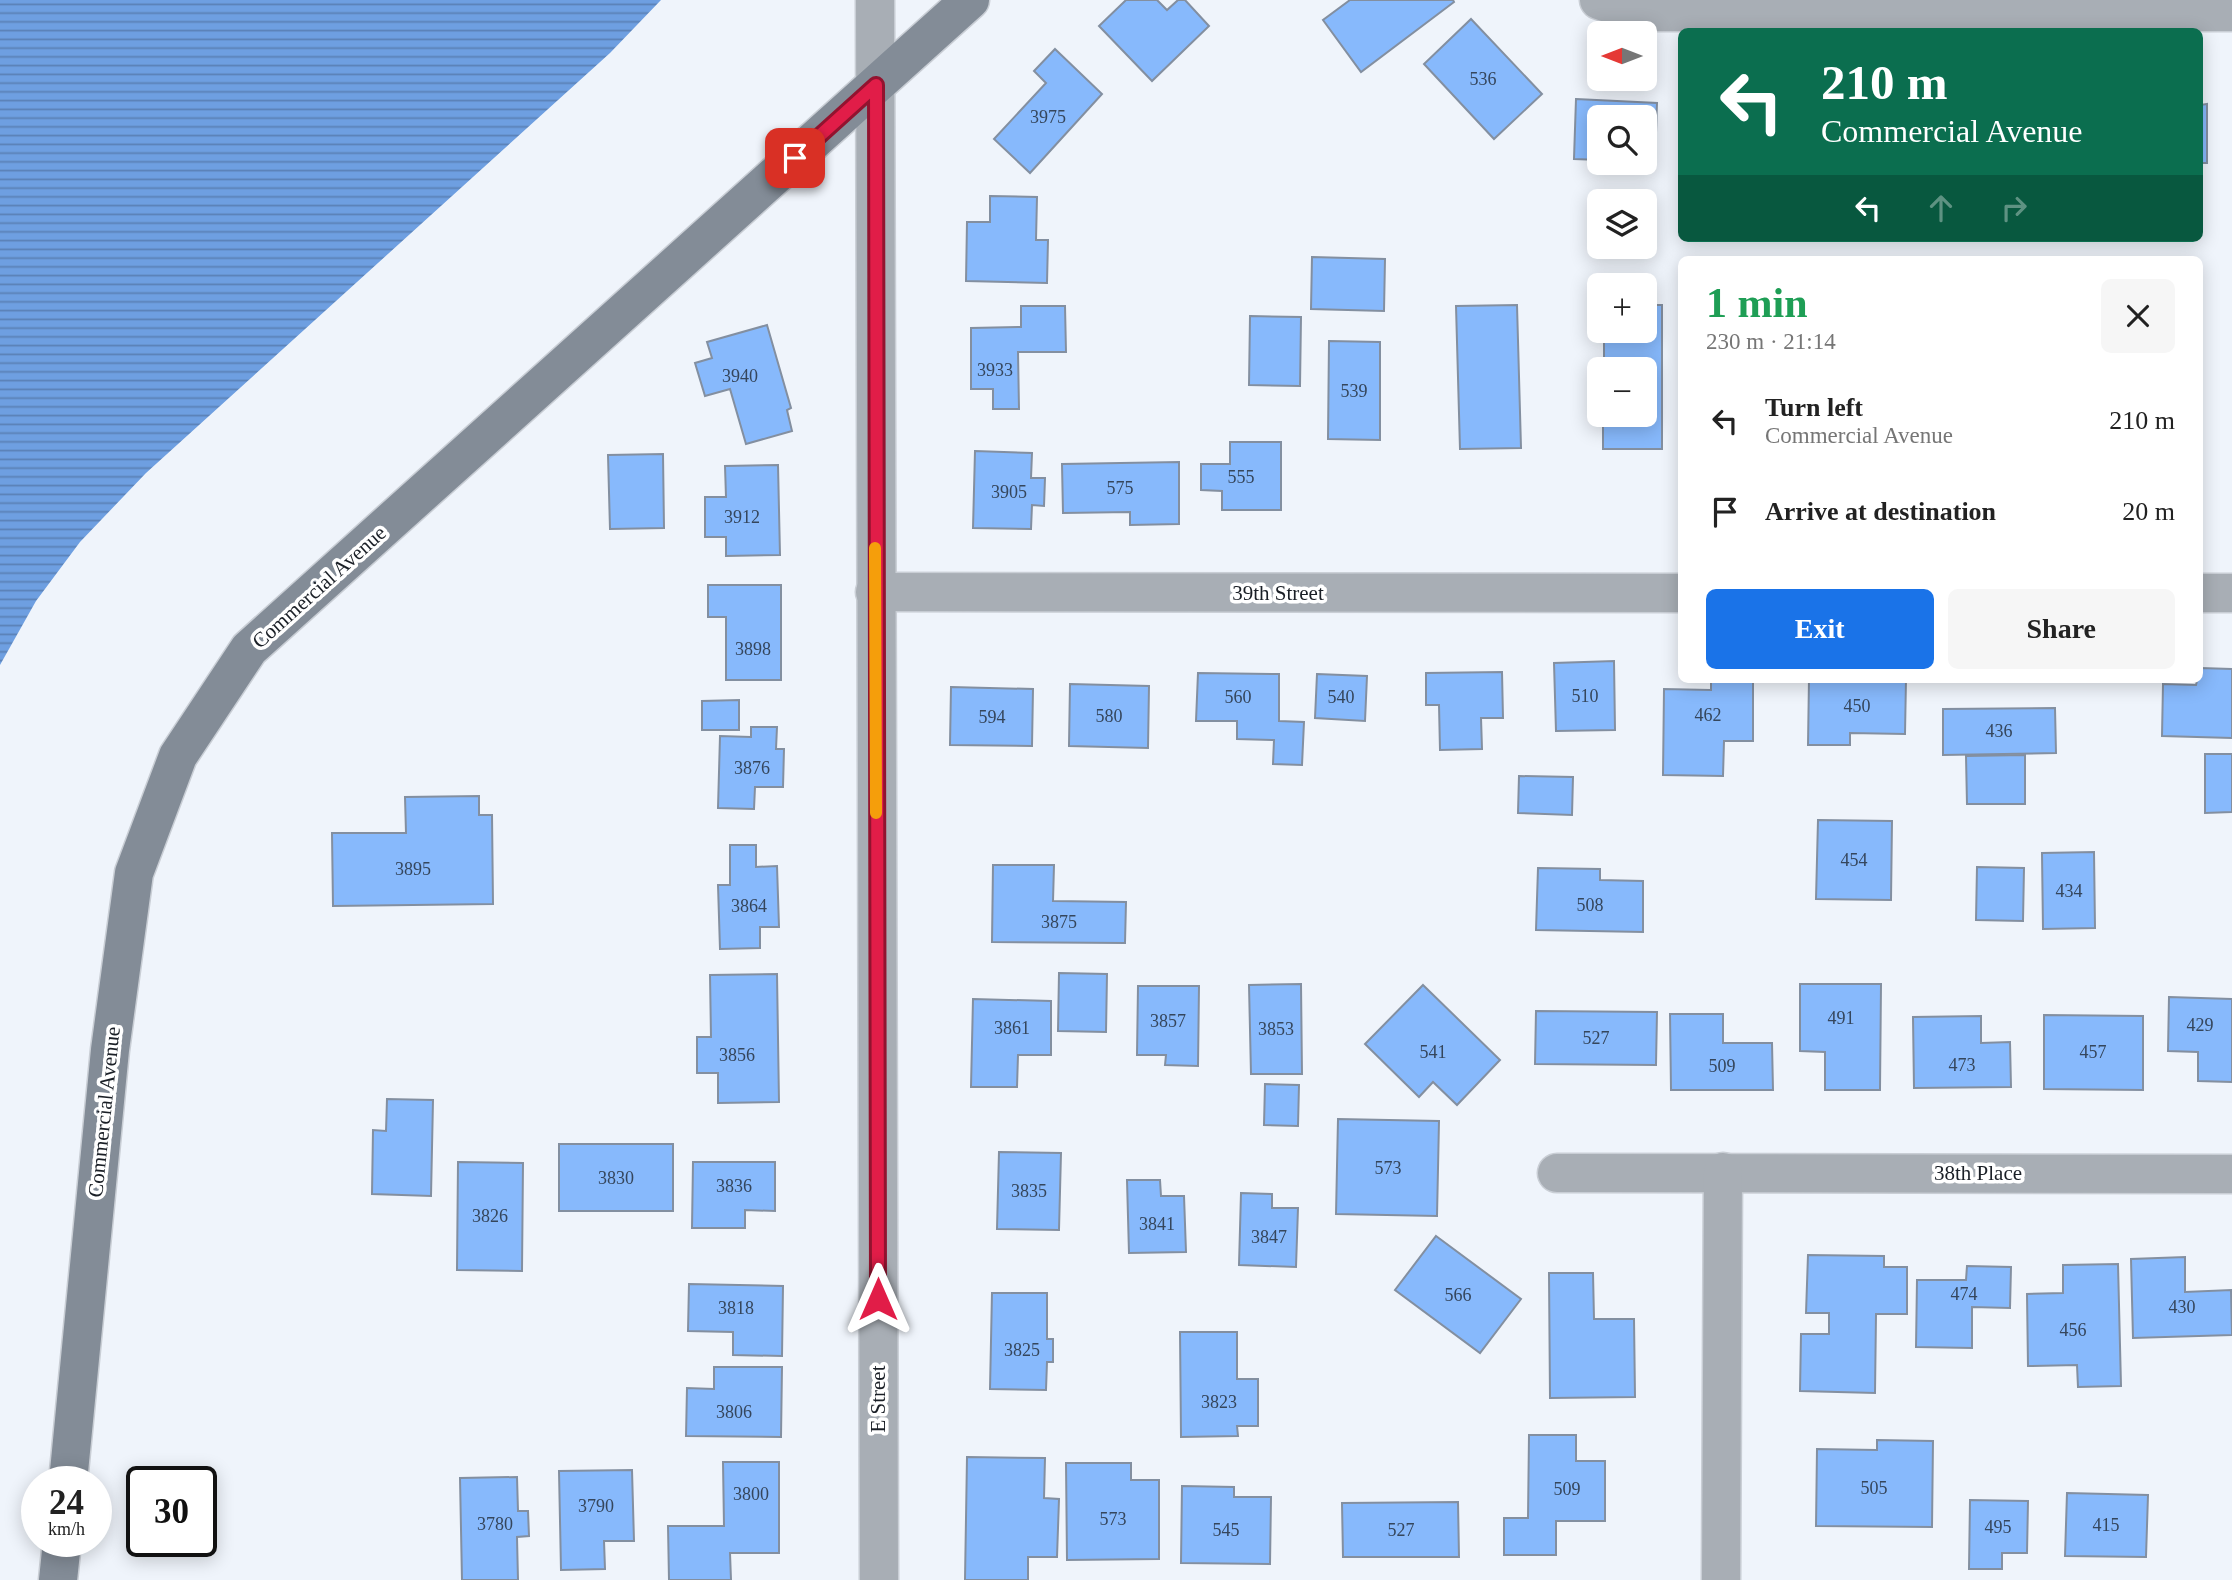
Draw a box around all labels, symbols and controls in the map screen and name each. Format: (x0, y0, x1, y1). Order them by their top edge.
north arrow (1587, 21, 1657, 91)
map controls (1587, 21, 1657, 427)
text: 210 m (1821, 55, 1948, 110)
icon: left (1706, 56, 1797, 147)
house number: 536 (1470, 69, 1497, 89)
button: search (1587, 105, 1657, 175)
house number: 3975 (1030, 107, 1066, 127)
text: Commercial Avenue (1821, 113, 2083, 149)
pin (765, 128, 825, 188)
icon: arrive (776, 139, 814, 177)
button: layers (1587, 189, 1657, 259)
icon: left (1849, 189, 1887, 227)
icon: ahead (1922, 189, 1960, 227)
icon: right (1995, 189, 2033, 227)
button: + (1587, 273, 1657, 343)
button: close (2101, 279, 2175, 353)
text: 1 min (1706, 280, 1808, 326)
text: 230 m · 21:14 (1706, 329, 1836, 354)
button: − (1587, 357, 1657, 427)
house number: 3933 (977, 360, 1013, 380)
house number: 3940 (722, 366, 758, 386)
house number: 539 (1341, 381, 1368, 401)
text: Turn left (1765, 393, 1863, 422)
icon: left (1706, 402, 1744, 440)
text: 210 m (2109, 406, 2175, 435)
text: Commercial Avenue (1765, 423, 1953, 448)
house number: 555 (1228, 467, 1255, 487)
house number: 575 (1107, 478, 1134, 498)
house number: 3905 (991, 482, 1027, 502)
icon: arrive (1706, 493, 1744, 531)
text: Arrive at destination (1765, 497, 1996, 526)
text: 20 m (2122, 497, 2175, 526)
house number: 3912 (724, 507, 760, 527)
street label: Commercial Avenue (247, 521, 391, 653)
street label: 39th Street (1232, 581, 1324, 605)
button: Exit (1706, 589, 1934, 669)
button: Share (1948, 589, 2175, 669)
house number: 3898 (735, 639, 771, 659)
house number: 510 (1572, 686, 1599, 706)
house number: 560 (1225, 687, 1252, 707)
house number: 540 (1328, 687, 1355, 707)
house number: 450 (1844, 696, 1871, 716)
house number: 462 (1695, 705, 1722, 725)
house number: 580 (1096, 706, 1123, 726)
house number: 594 (979, 707, 1006, 727)
house number: 436 (1986, 721, 2013, 741)
house number: 3876 (734, 758, 770, 778)
house number: 454 (1841, 850, 1868, 870)
house number: 3895 (395, 859, 431, 879)
house number: 434 (2056, 881, 2083, 901)
house number: 508 (1577, 895, 1604, 915)
house number: 3864 (731, 896, 767, 916)
house number: 3875 (1041, 912, 1077, 932)
house number: 491 (1828, 1008, 1855, 1028)
house number: 3857 (1150, 1011, 1186, 1031)
house number: 429 (2187, 1015, 2214, 1035)
house number: 3861 (994, 1018, 1030, 1038)
house number: 3853 (1258, 1019, 1294, 1039)
street label: Commercial Avenue (83, 1025, 125, 1199)
house number: 527 (1583, 1028, 1610, 1048)
house number: 541 (1420, 1042, 1447, 1062)
house number: 457 (2080, 1042, 2107, 1062)
house number: 3856 (719, 1045, 755, 1065)
house number: 473 (1949, 1055, 1976, 1075)
house number: 509 (1709, 1056, 1736, 1076)
house number: 573 (1375, 1158, 1402, 1178)
street label: 38th Place (1934, 1161, 2022, 1185)
house number: 3830 (598, 1168, 634, 1188)
house number: 3836 (716, 1176, 752, 1196)
house number: 3835 (1011, 1181, 1047, 1201)
house number: 3826 (472, 1206, 508, 1226)
house number: 3841 (1139, 1214, 1175, 1234)
house number: 3847 (1251, 1227, 1287, 1247)
position arrow (841, 1262, 915, 1336)
house number: 474 (1951, 1284, 1978, 1304)
house number: 566 (1445, 1285, 1472, 1305)
house number: 430 (2169, 1297, 2196, 1317)
house number: 3818 (718, 1298, 754, 1318)
house number: 456 (2060, 1320, 2087, 1340)
house number: 3825 (1004, 1340, 1040, 1360)
street label: E Street (866, 1365, 890, 1433)
house number: 3823 (1201, 1392, 1237, 1412)
house number: 3806 (716, 1402, 752, 1422)
speed limit sign: 30 (126, 1466, 217, 1557)
house number: 505 (1861, 1478, 1888, 1498)
house number: 509 (1554, 1479, 1581, 1499)
text: 24 (49, 1483, 84, 1522)
house number: 3800 (733, 1484, 769, 1504)
house number: 3790 (578, 1496, 614, 1516)
house number: 573 (1100, 1509, 1127, 1529)
house number: 3780 (477, 1514, 513, 1534)
house number: 415 (2093, 1515, 2120, 1535)
house number: 495 (1985, 1517, 2012, 1537)
text: km/h (48, 1519, 85, 1539)
house number: 545 (1213, 1520, 1240, 1540)
house number: 527 (1388, 1520, 1415, 1540)

